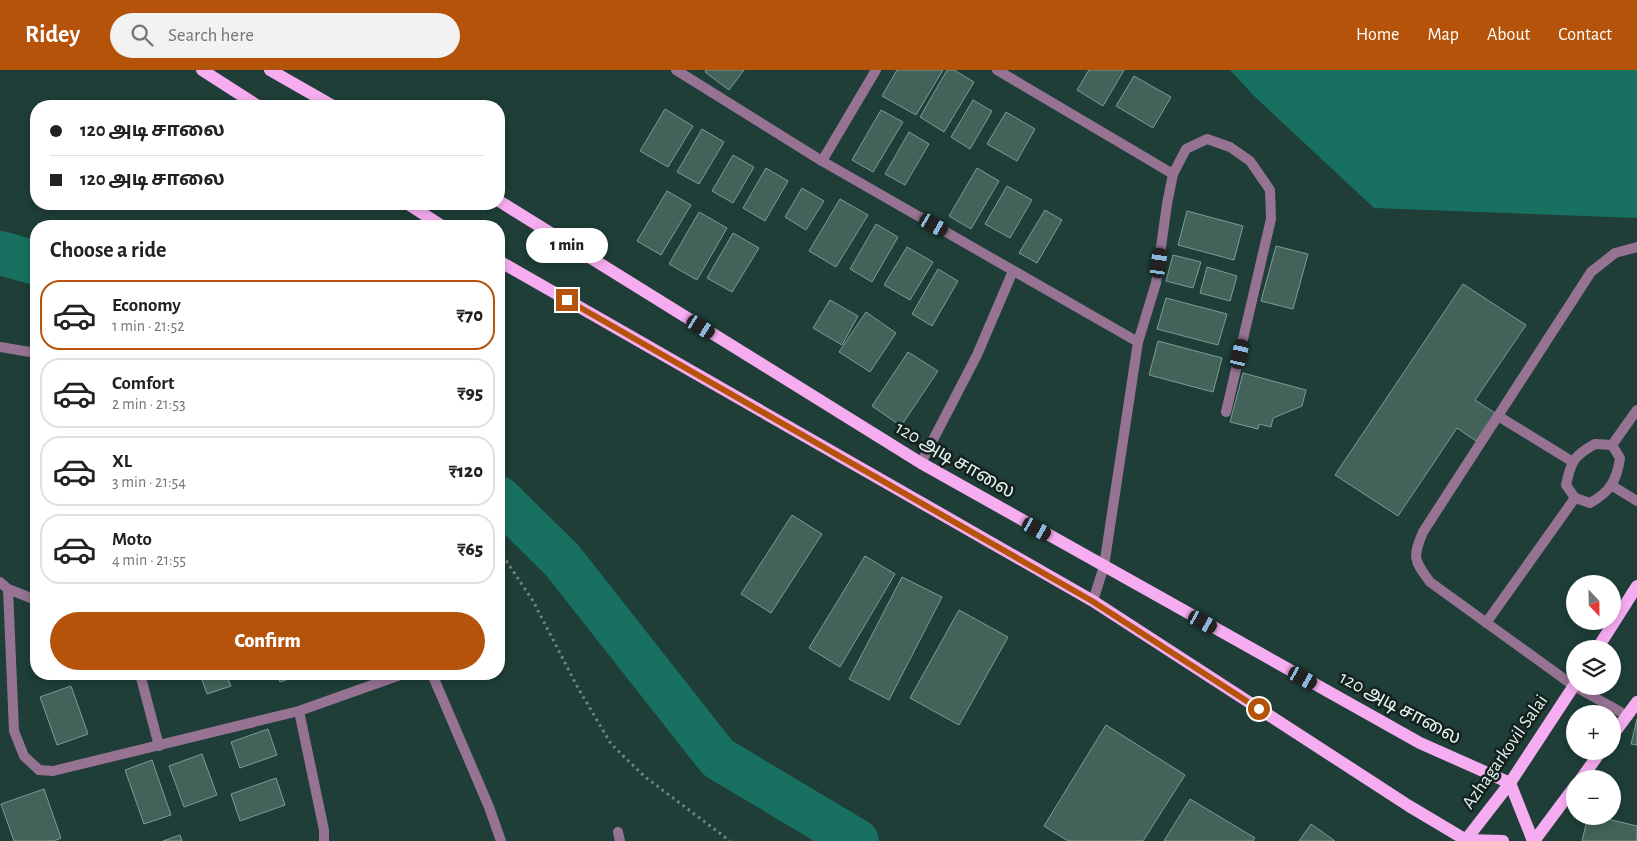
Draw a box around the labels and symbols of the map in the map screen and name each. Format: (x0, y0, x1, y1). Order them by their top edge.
car (917, 211, 950, 239)
callout: 1 min (526, 228, 608, 262)
car (1149, 247, 1168, 279)
route end (556, 289, 578, 311)
car (684, 313, 717, 341)
car (1229, 338, 1250, 370)
street label: 120 அடி சாலை (891, 418, 1018, 504)
car (1020, 515, 1053, 543)
north arrow (1566, 575, 1621, 630)
car (1186, 608, 1219, 636)
car (1286, 664, 1319, 692)
street label: 120 அடி சாலை (1335, 668, 1464, 750)
street label: Azhagarkovil Salai (1459, 691, 1551, 813)
route start (1248, 698, 1270, 720)

